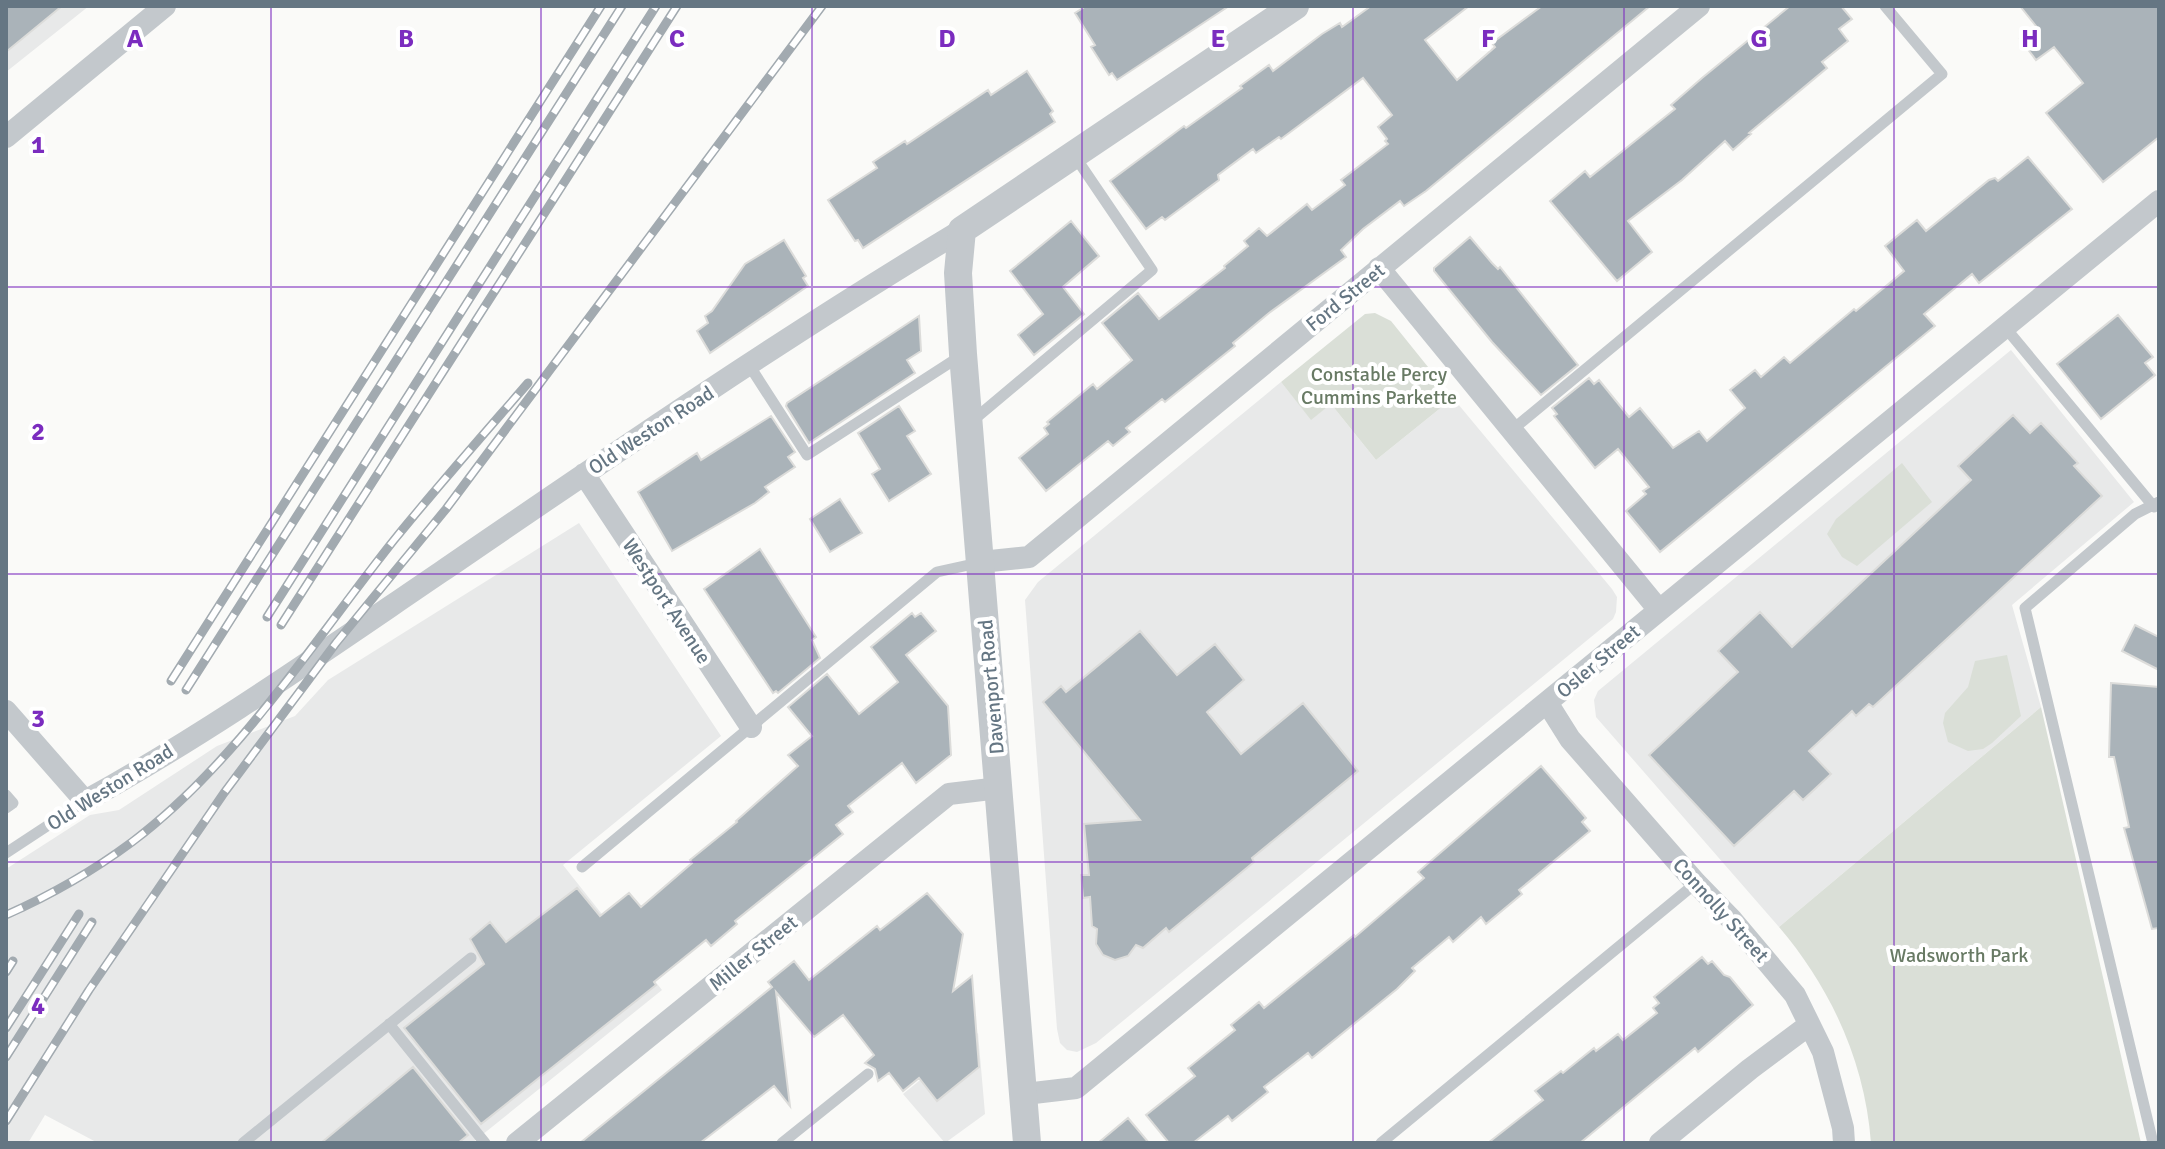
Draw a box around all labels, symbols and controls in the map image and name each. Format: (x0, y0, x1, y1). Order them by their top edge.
text: A (127, 23, 144, 55)
text: B (398, 23, 414, 55)
text: C (669, 23, 685, 55)
text: D (938, 23, 956, 55)
text: E (1211, 23, 1225, 55)
text: F (1481, 23, 1495, 55)
text: G (1750, 23, 1768, 55)
text: H (2021, 23, 2039, 55)
text: 1 (31, 129, 45, 161)
street label: Ford Street (1301, 258, 1390, 337)
park label: Constable Percy Cummins Parkette (1301, 362, 1457, 410)
street label: Old Weston Road (584, 381, 719, 480)
text: 2 (31, 416, 45, 448)
street label: Westport Avenue (617, 534, 716, 669)
street label: Davenport Road (973, 618, 1010, 755)
street label: Osler Street (1551, 619, 1645, 704)
text: 3 (31, 703, 45, 735)
street label: Old Weston Road (42, 739, 178, 836)
street label: Connolly Street (1667, 853, 1774, 968)
street label: Miller Street (704, 910, 803, 997)
park label: Wadsworth Park (1890, 943, 2028, 968)
text: 4 (31, 990, 45, 1022)

